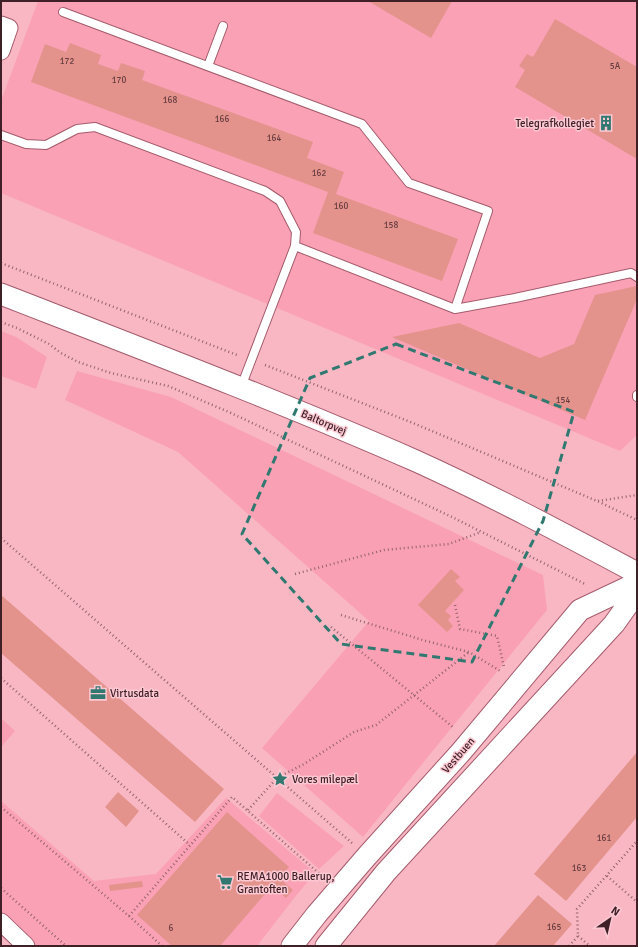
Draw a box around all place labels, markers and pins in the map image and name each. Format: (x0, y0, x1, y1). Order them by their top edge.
building icon: Telegrafkollegiet (597, 114, 615, 132)
place label: Telegrafkollegiet (515, 117, 594, 130)
office icon: Virtusdata (89, 684, 107, 702)
place label: Virtusdata (110, 687, 159, 700)
place icon: Vores milepæl (271, 770, 289, 788)
place label: Vores milepæl (292, 773, 358, 786)
place label: REMA1000 Ballerup, Grantoften (237, 870, 334, 896)
supermarket icon: REMA1000 Ballerup, Grantoften (216, 873, 234, 891)

